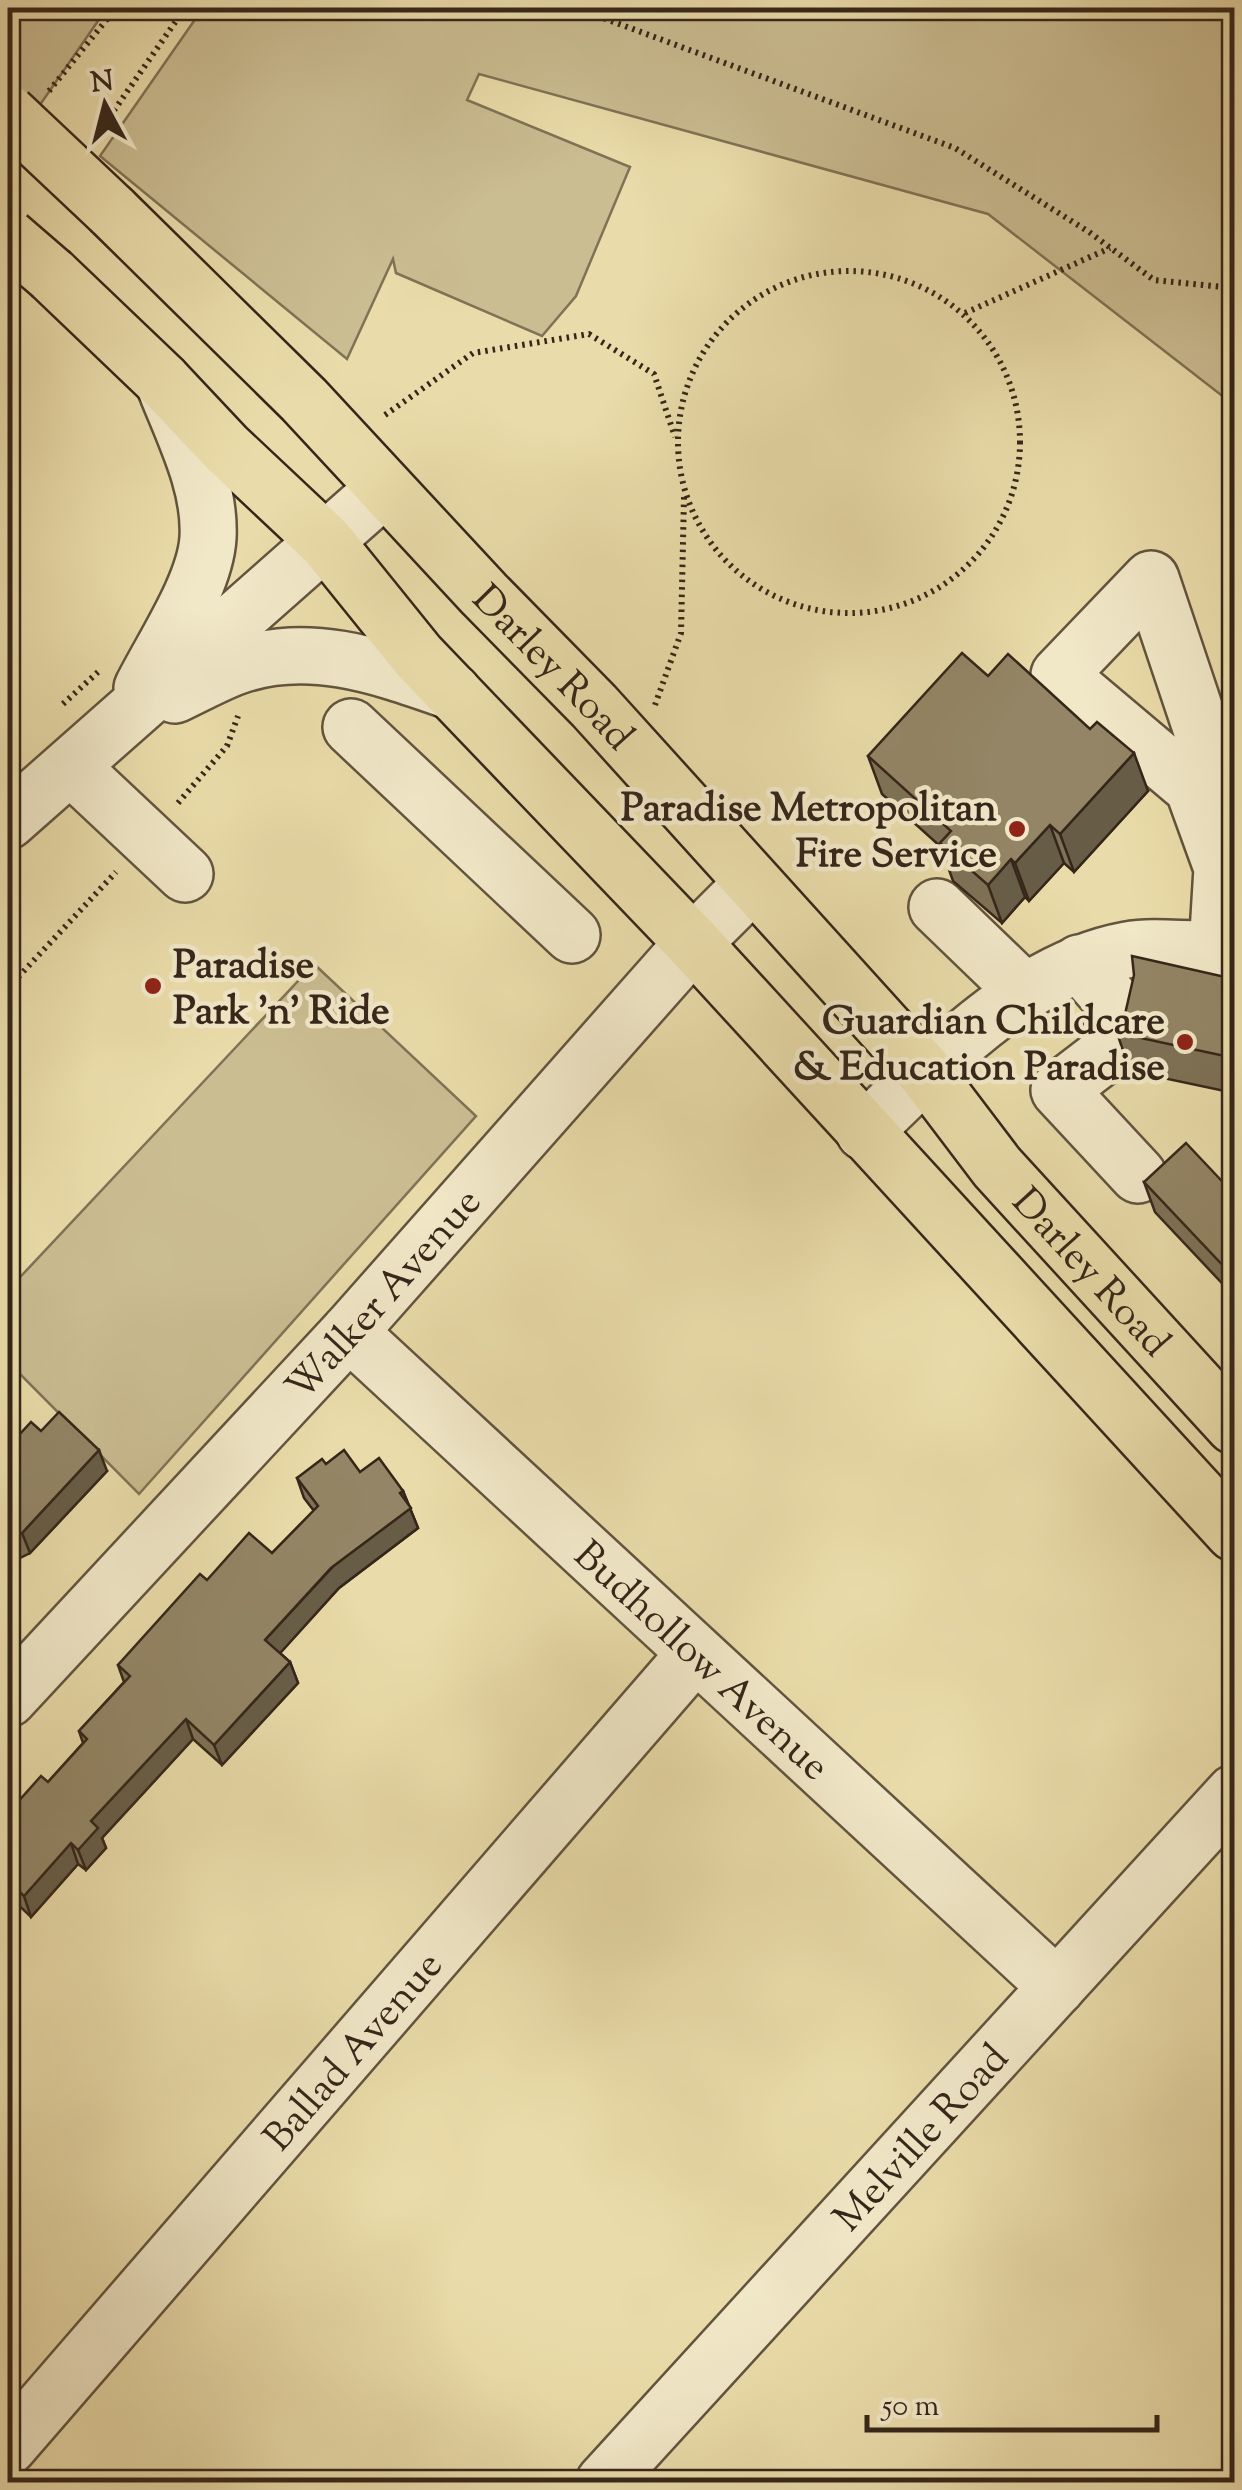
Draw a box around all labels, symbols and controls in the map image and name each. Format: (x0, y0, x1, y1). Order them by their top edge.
north arrow (55, 55, 155, 155)
text: N (89, 62, 116, 104)
street label: Darley Road (457, 574, 645, 765)
place label: Paradise Metropolitan Fire Service (621, 782, 997, 885)
marker: Paradise Metropolitan Fire Service (1006, 818, 1028, 840)
place label: Paradise Park 'n' Ride (173, 939, 390, 1042)
marker: Paradise Park 'n' Ride (142, 975, 164, 997)
place label: Guardian Childcare & Education Paradise (793, 995, 1165, 1098)
marker: Guardian Childcare & Education Paradise (1174, 1031, 1196, 1053)
street label: Walker Avenue (275, 1177, 497, 1416)
street label: Darley Road (997, 1177, 1182, 1372)
street label: Budhollow Avenue (559, 1530, 840, 1796)
street label: Ballad Avenue (252, 1940, 458, 2166)
street label: Melville Road (822, 2033, 1024, 2246)
scale bar (867, 2370, 1157, 2432)
text: 50 m (880, 2386, 940, 2429)

